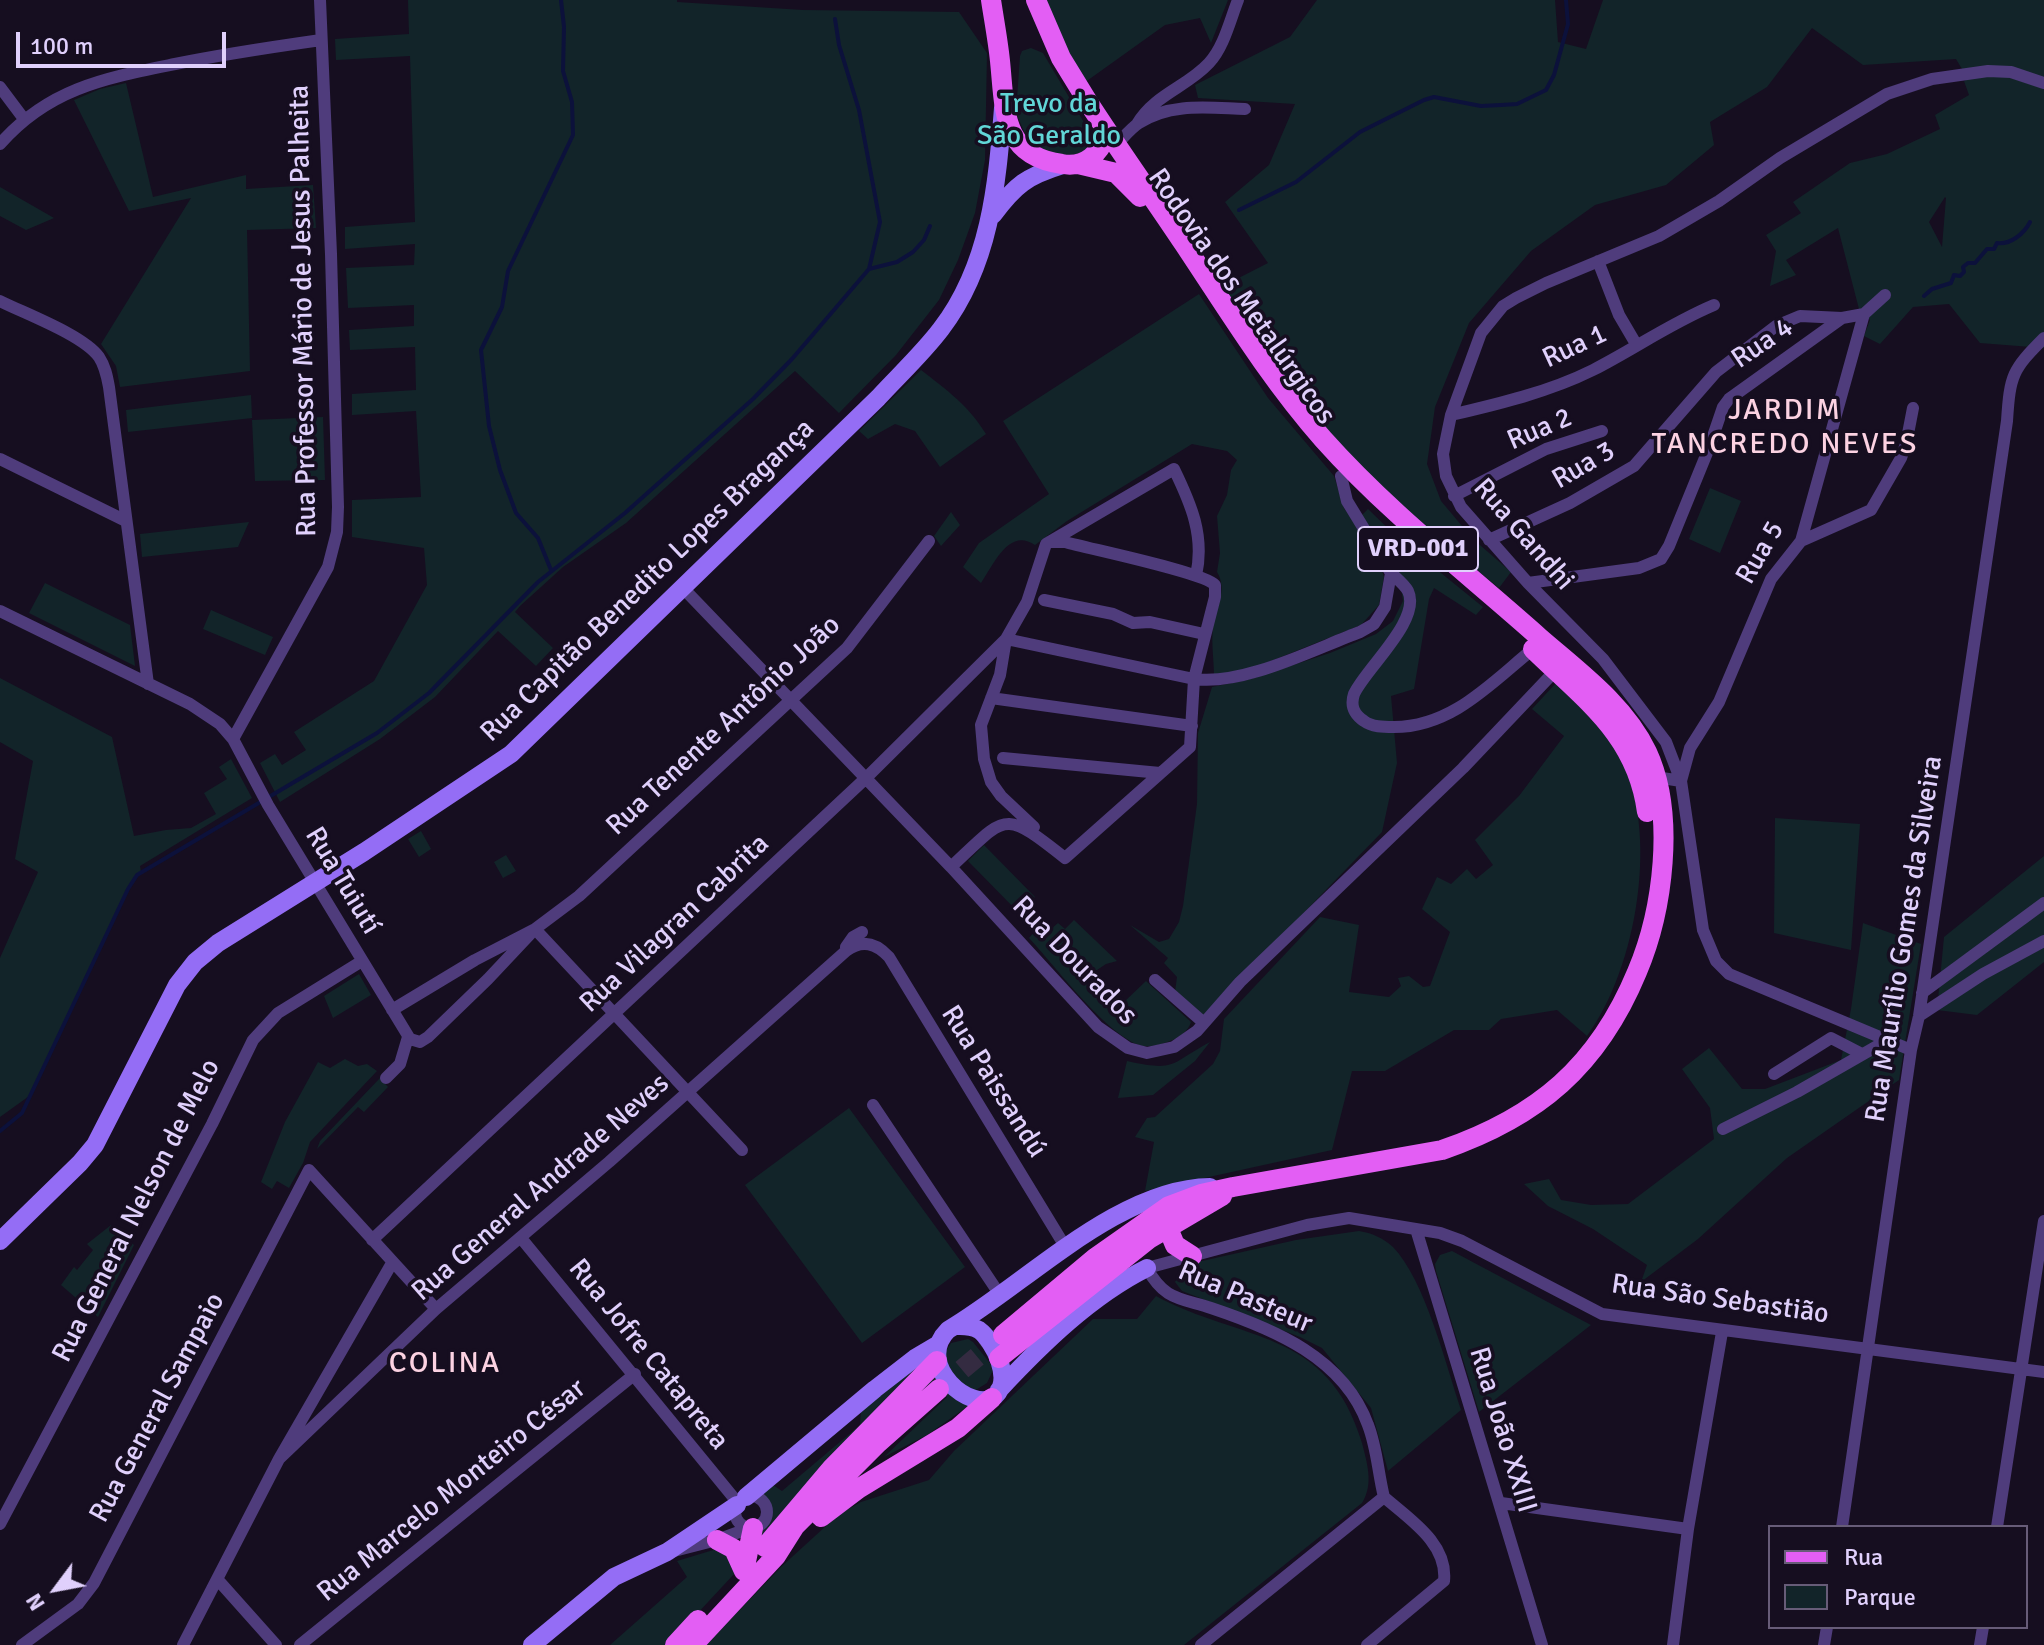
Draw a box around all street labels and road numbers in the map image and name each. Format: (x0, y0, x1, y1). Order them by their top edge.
street label: Rua Professor Mário de Jesus Palheita (283, 85, 325, 537)
street label: Rodovia dos Metalúrgicos (1140, 163, 1342, 431)
street label: Rua 4 (1726, 311, 1800, 377)
street label: Rua 1 (1538, 318, 1612, 376)
street label: Rua 2 (1503, 401, 1577, 459)
street label: Rua Capitão Benedito Lopes Bragança (474, 412, 822, 750)
street label: Rua 3 (1547, 435, 1621, 497)
street label: Rua Gandhi (1465, 472, 1581, 598)
street label: Rua 5 (1730, 516, 1792, 590)
road number: VRD-001 (1358, 527, 1478, 571)
street label: Rua Tenente Antônio João (600, 609, 848, 843)
street label: Rua Maurílio Gomes da Silveira (1859, 753, 1951, 1125)
street label: Rua Tuiutí (297, 821, 387, 941)
street label: Rua Vilagran Cabrita (573, 828, 777, 1020)
street label: Rua Dourados (1004, 890, 1144, 1032)
street label: Rua Paissandú (933, 1000, 1053, 1164)
street label: Rua General Nelson de Melo (46, 1054, 228, 1368)
street label: Rua General Andrade Neves (406, 1067, 676, 1309)
street label: Rua Jofre Catapreta (561, 1253, 735, 1457)
street label: Rua Pasteur (1173, 1255, 1317, 1341)
street label: Rua São Sebastião (1609, 1268, 1831, 1332)
street label: Rua General Sampaio (83, 1287, 233, 1529)
street label: Rua João XXIII (1461, 1343, 1543, 1517)
street label: Rua Marcelo Monteiro César (311, 1372, 593, 1610)

